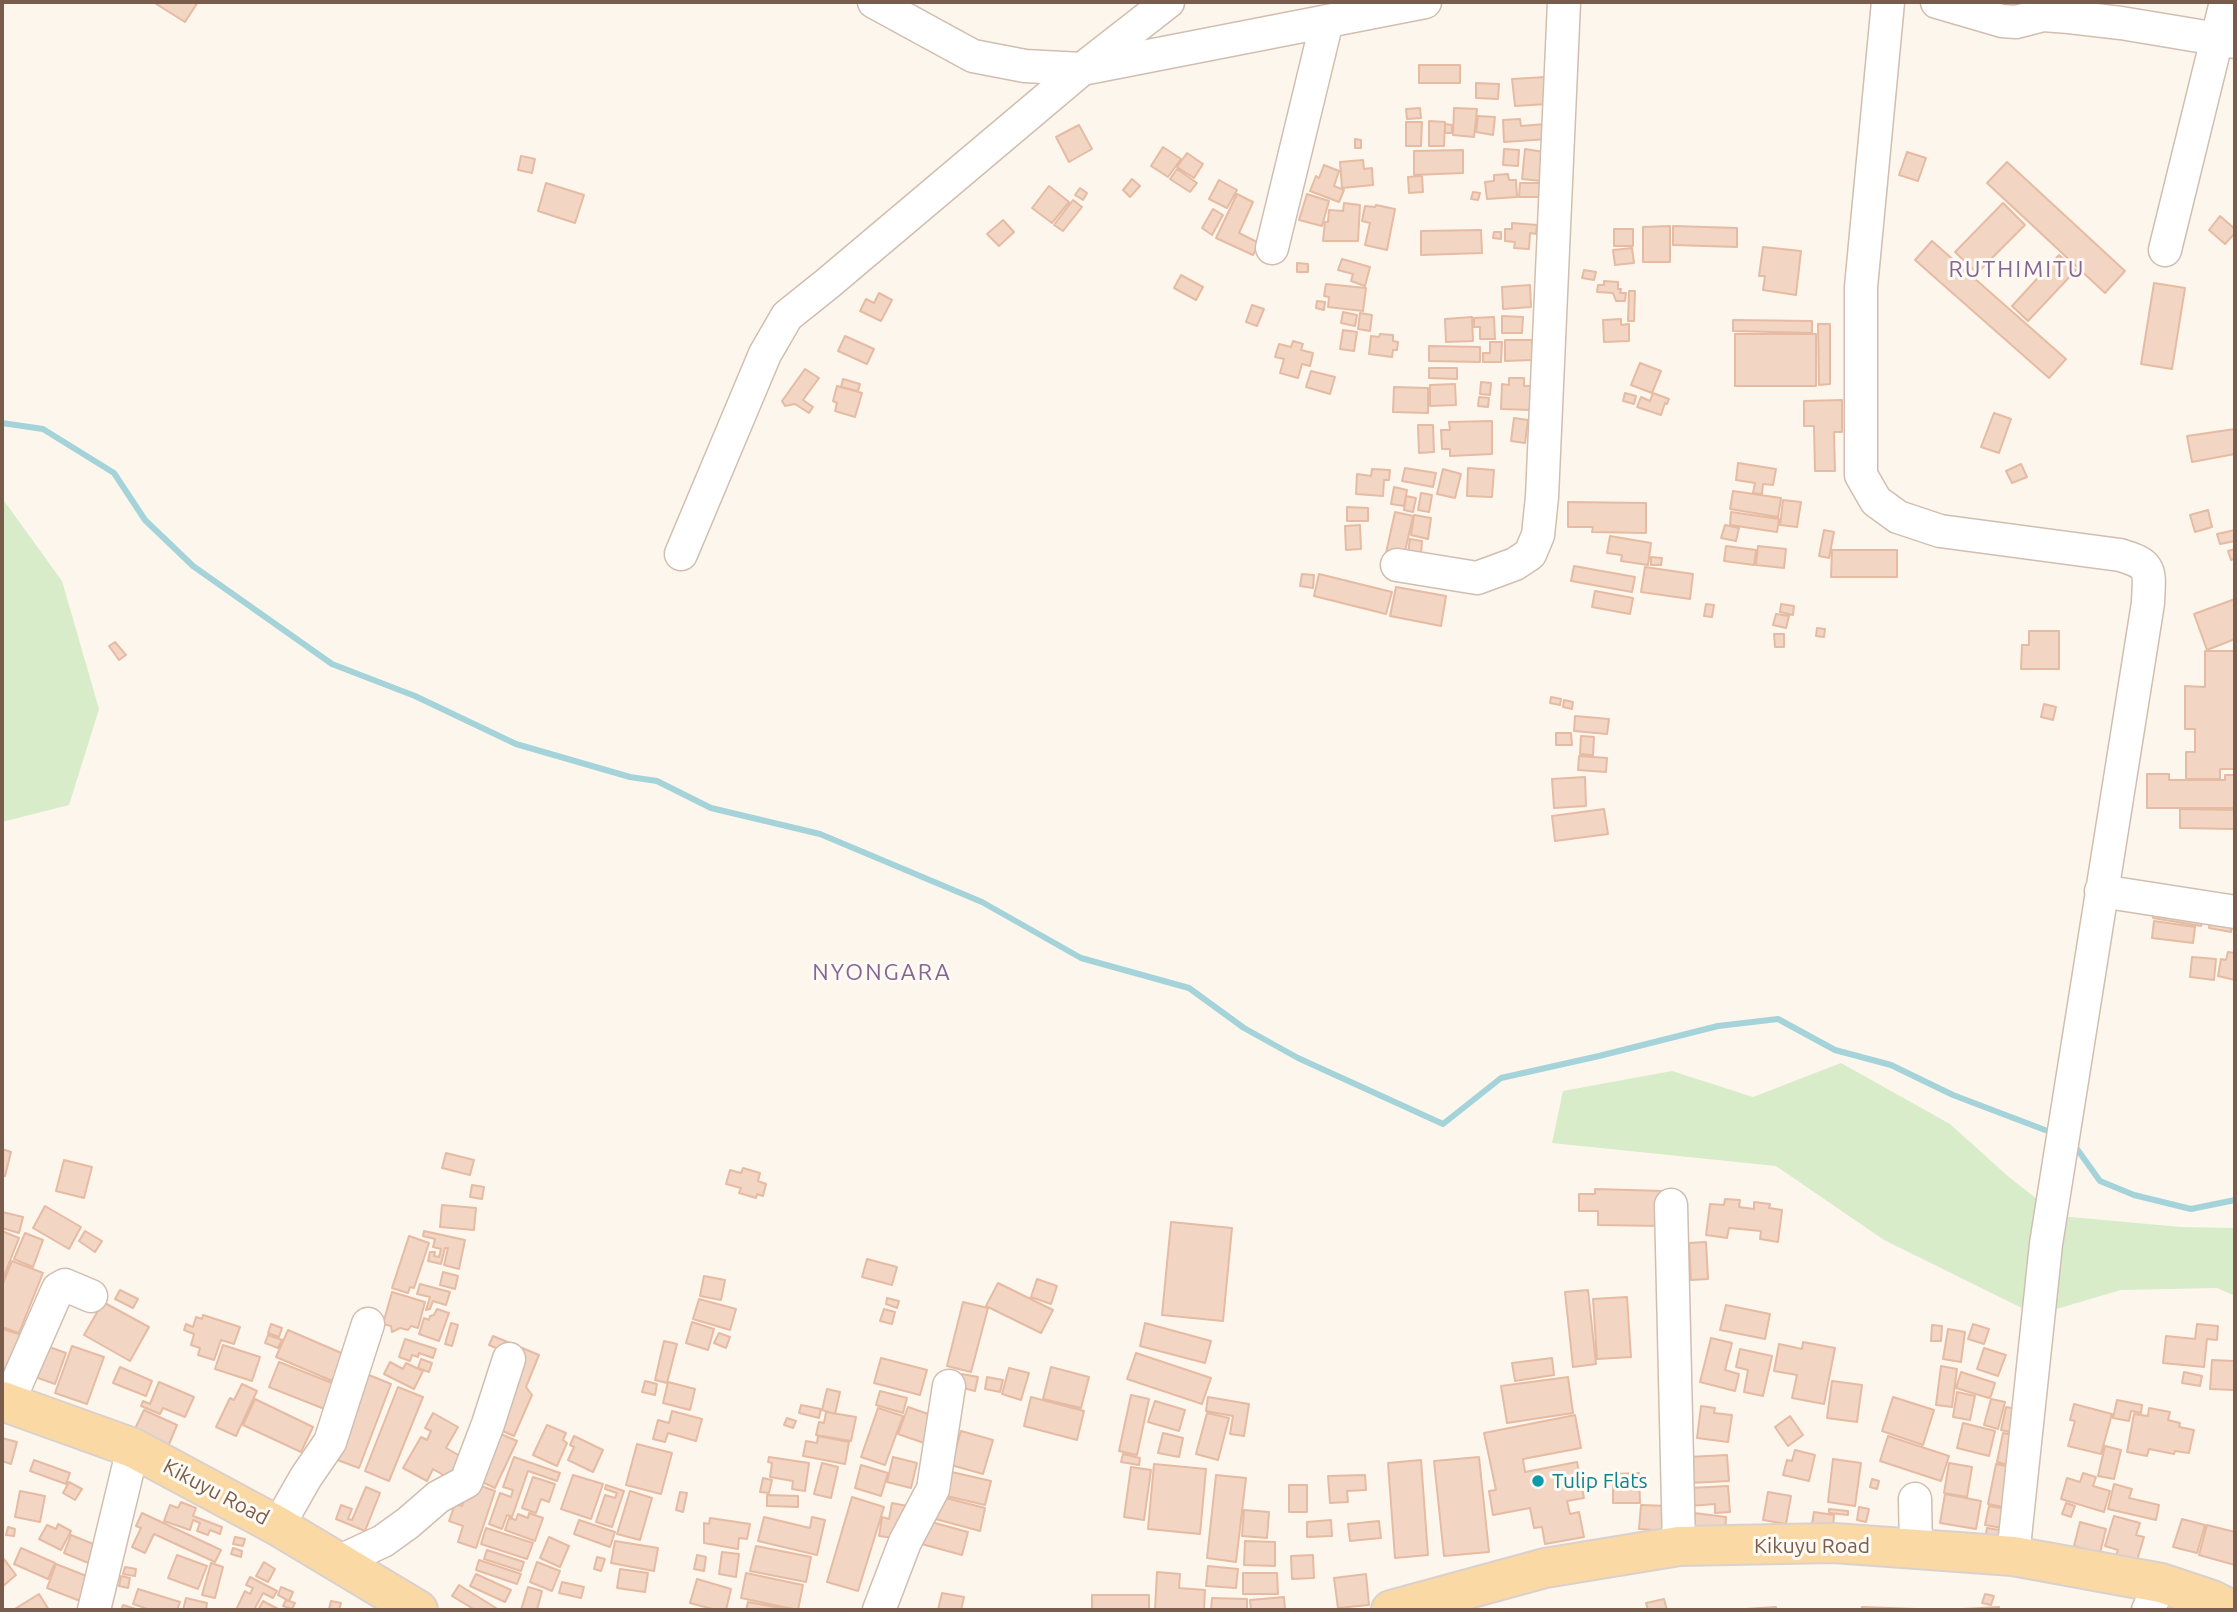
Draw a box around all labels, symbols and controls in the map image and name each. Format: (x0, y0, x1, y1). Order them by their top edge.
district label: RUTHIMITU (1950, 255, 2084, 283)
district label: NYONGARA (813, 958, 951, 986)
street label: Kikuyu Road (159, 1454, 273, 1530)
place label: Tulip Flats (1552, 1468, 1648, 1494)
marker: Tulip Flats (1530, 1473, 1546, 1489)
street label: Kikuyu Road (1754, 1533, 1870, 1559)

